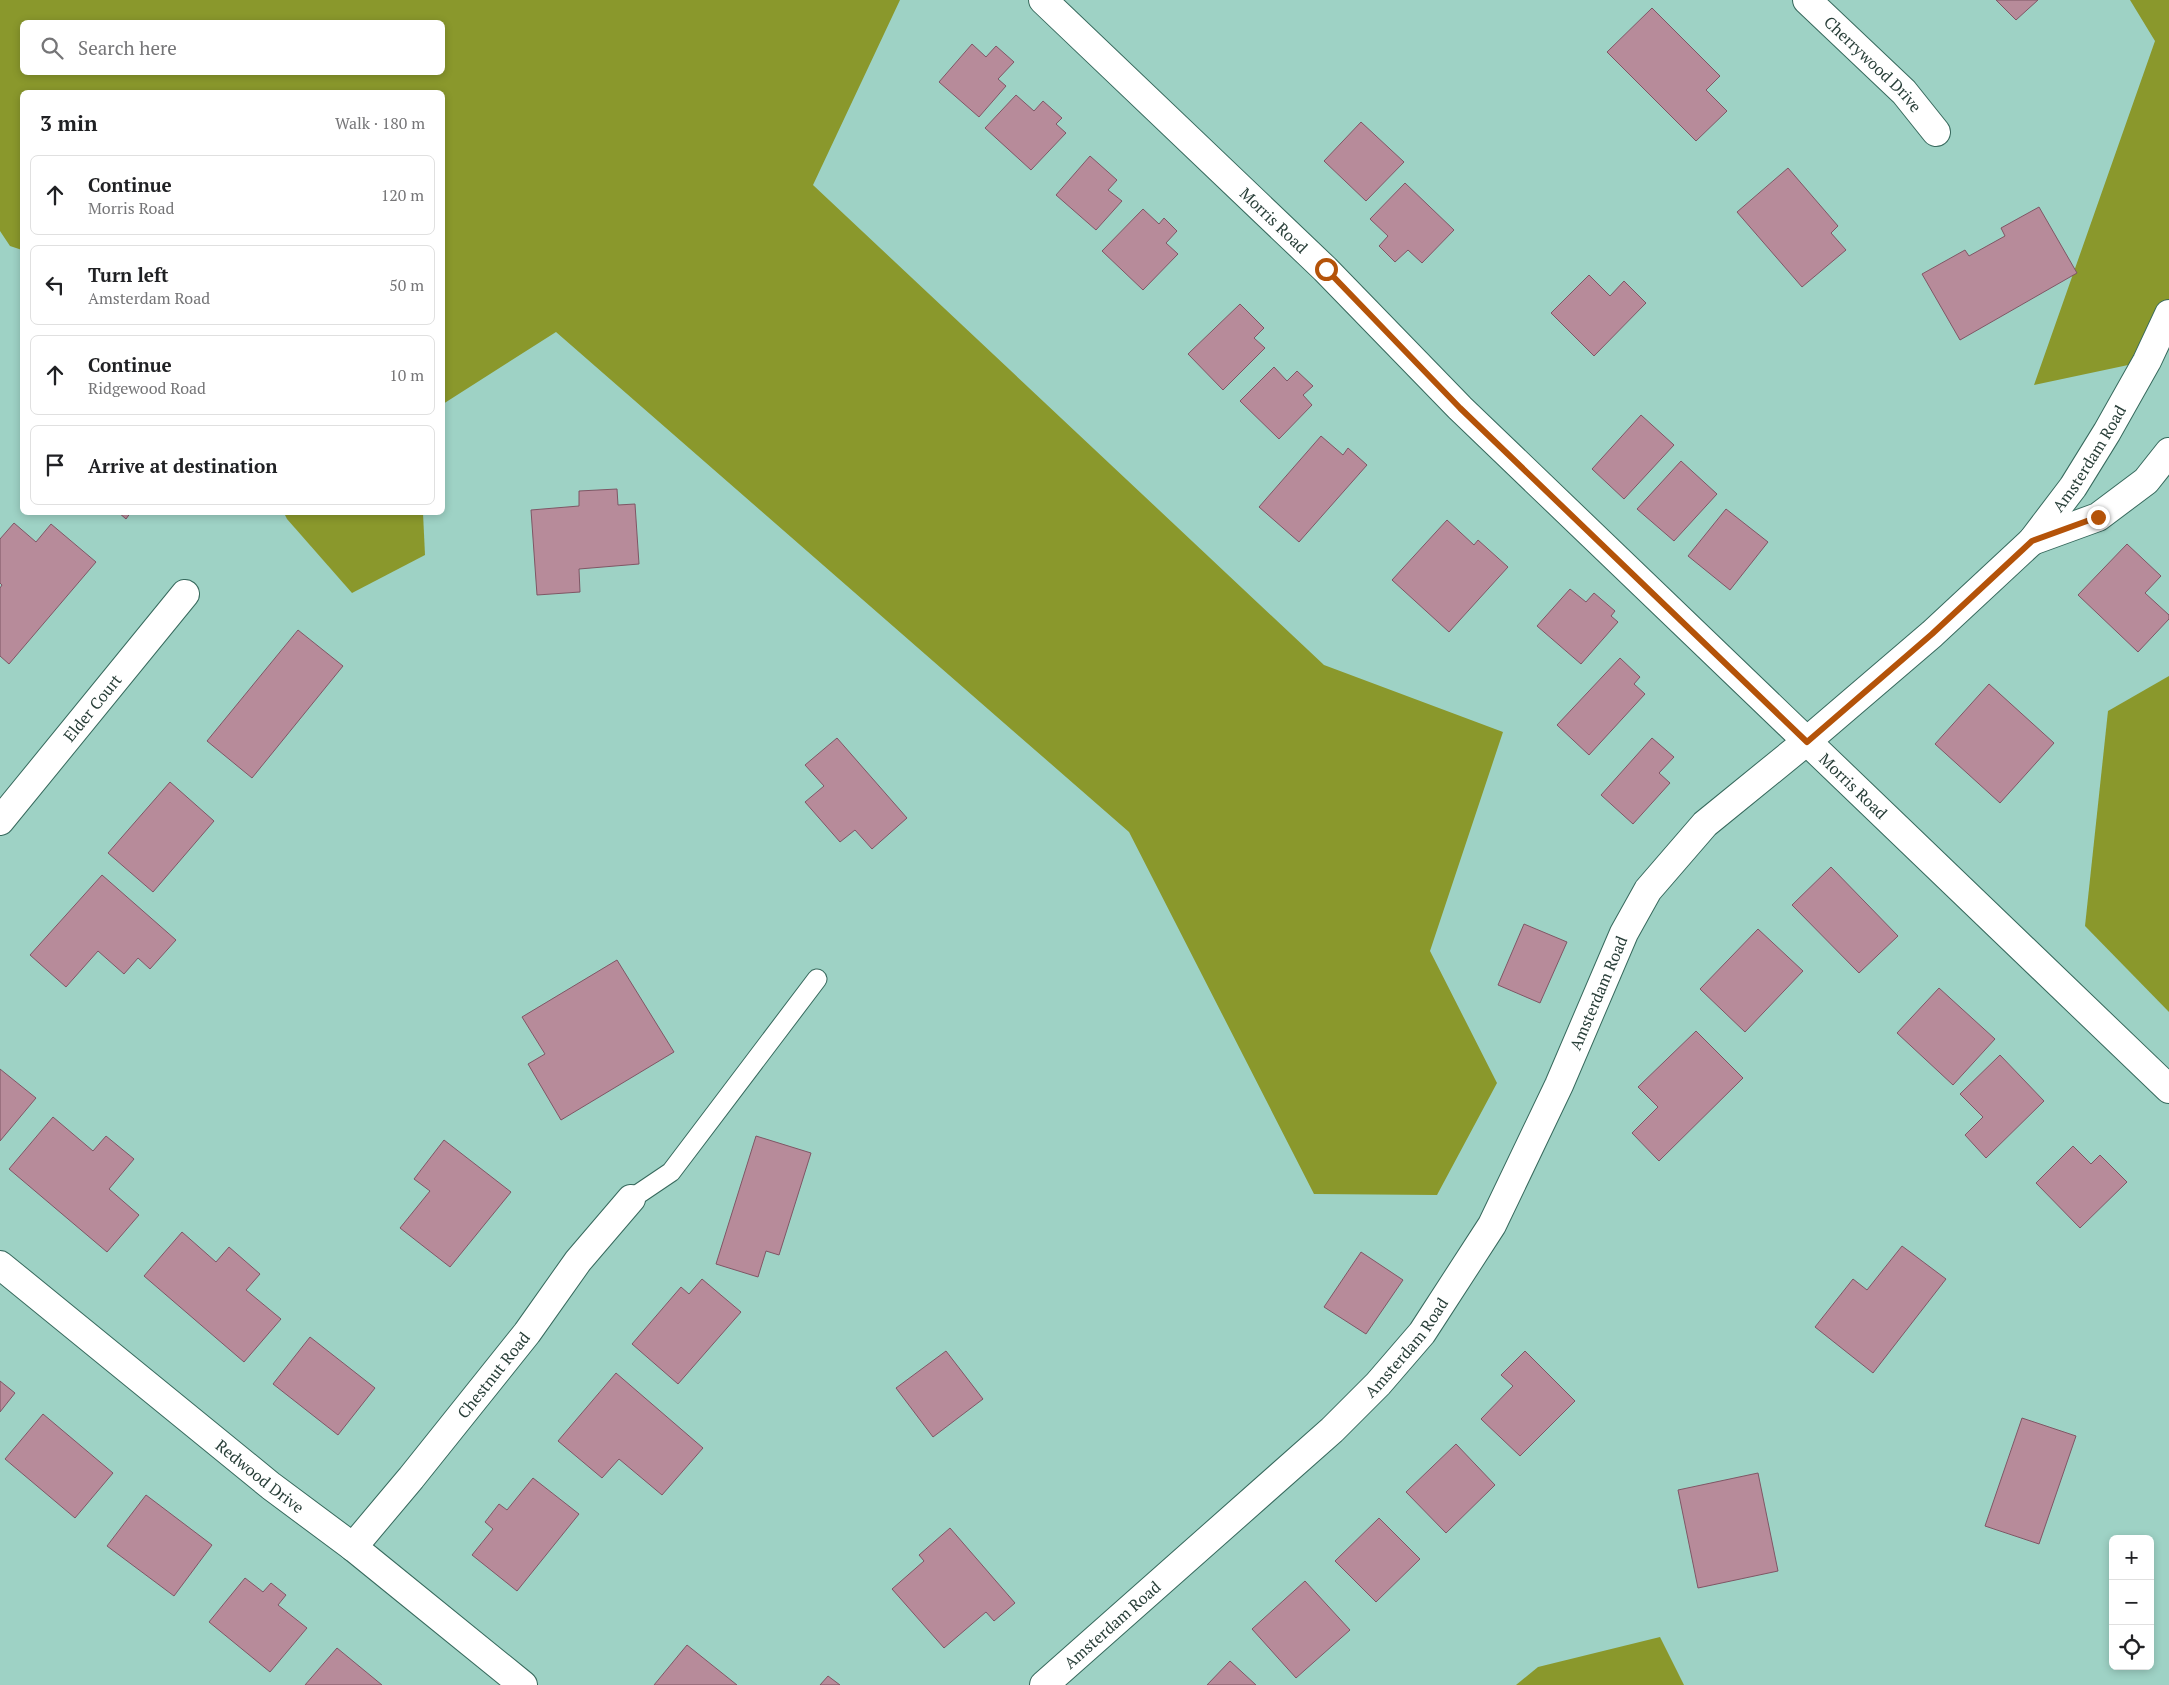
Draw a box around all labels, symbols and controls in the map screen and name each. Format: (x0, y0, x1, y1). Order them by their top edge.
street label: Cherrywood Drive (1819, 11, 1927, 117)
search box (20, 20, 445, 75)
icon: search (38, 34, 66, 62)
text: Search here (78, 35, 177, 60)
text: 3 min (40, 109, 97, 137)
text: Walk · 180 m (335, 112, 425, 134)
text: Continue (88, 172, 172, 197)
icon: ahead (41, 181, 69, 209)
street label: Morris Road (1235, 182, 1313, 258)
text: 120 m (381, 184, 424, 206)
text: Morris Road (88, 197, 174, 219)
route start (1315, 258, 1338, 281)
text: Turn left (88, 262, 169, 287)
icon: left (41, 271, 69, 299)
text: 50 m (389, 274, 424, 296)
text: Amsterdam Road (88, 287, 210, 309)
text: Continue (88, 352, 172, 377)
icon: ahead (41, 361, 69, 389)
text: 10 m (389, 364, 424, 386)
text: Ridgewood Road (88, 377, 206, 399)
street label: Amsterdam Road (2047, 401, 2131, 516)
icon: arrive (41, 451, 69, 479)
text: Arrive at destination (88, 453, 277, 478)
route end (2087, 506, 2110, 529)
street label: Elder Court (58, 669, 126, 746)
street label: Morris Road (1815, 748, 1892, 824)
street label: Amsterdam Road (1564, 932, 1633, 1054)
street label: Amsterdam Road (1360, 1293, 1453, 1402)
street label: Chestnut Road (452, 1327, 535, 1423)
street label: Redwood Drive (211, 1434, 309, 1518)
map controls (2109, 1535, 2154, 1670)
button: + (2109, 1535, 2154, 1580)
street label: Amsterdam Road (1059, 1576, 1165, 1673)
button: − (2109, 1580, 2154, 1625)
button: locate (2109, 1625, 2154, 1670)

